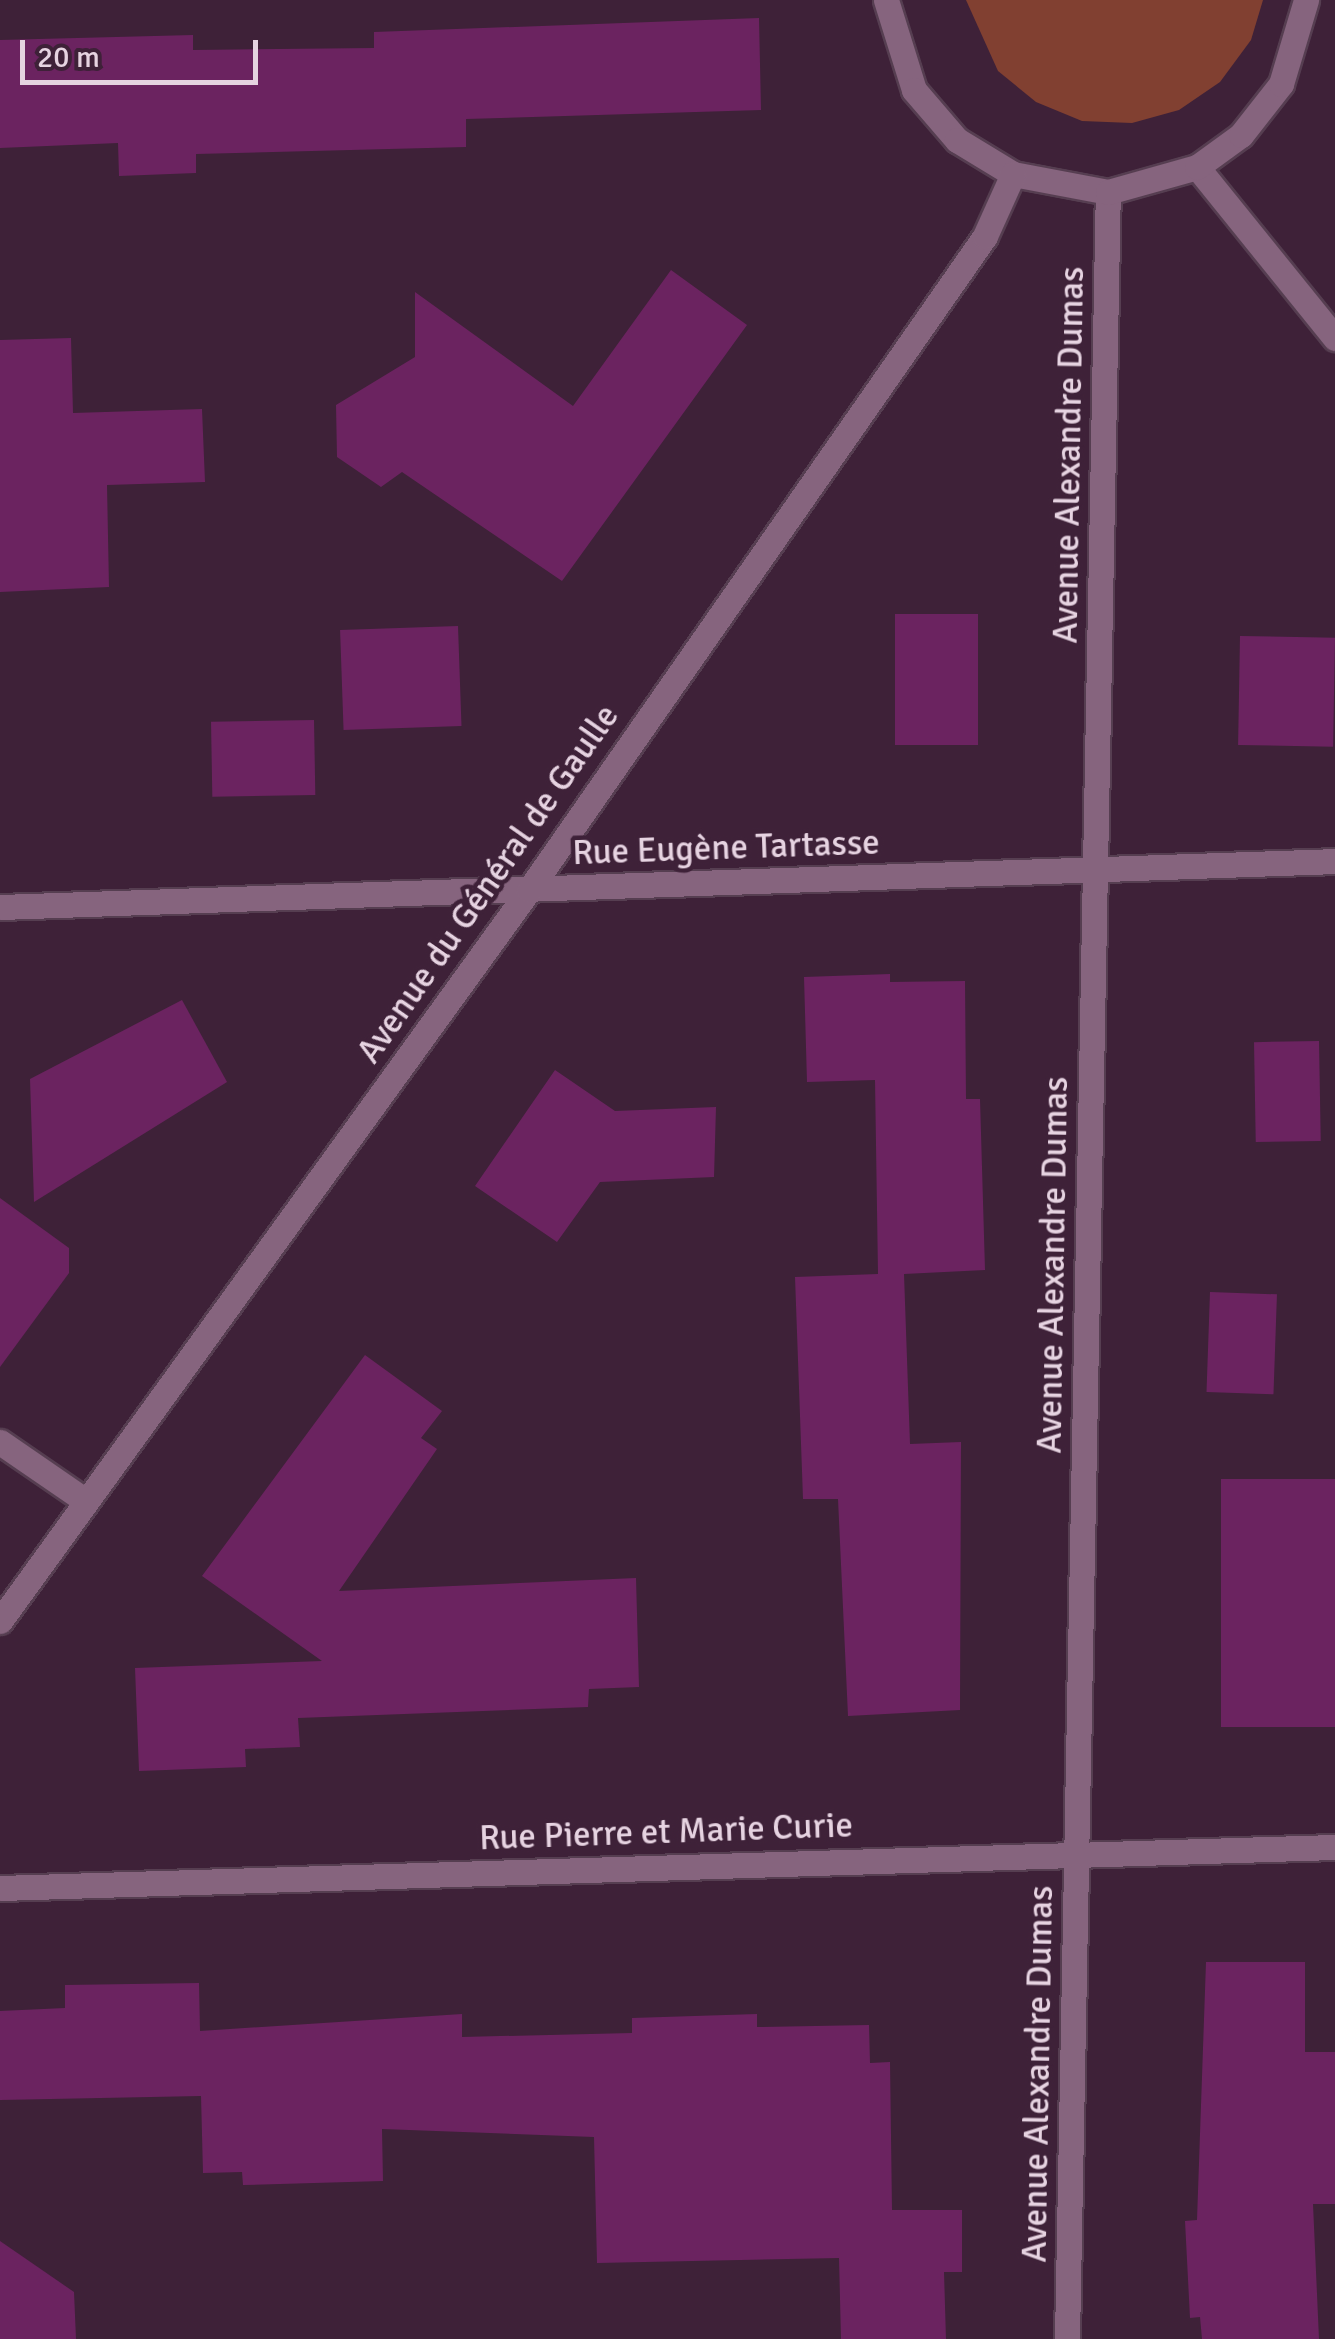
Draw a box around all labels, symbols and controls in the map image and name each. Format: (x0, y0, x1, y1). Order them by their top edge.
scale bar (25, 20, 262, 82)
text: 20 m (37, 39, 100, 76)
street label: Avenue Alexandre Dumas (1045, 266, 1093, 644)
street label: Avenue du Général de Gaulle (348, 697, 628, 1071)
street label: Rue Eugène Tartasse (572, 822, 880, 874)
street label: Avenue Alexandre Dumas (1029, 1076, 1077, 1454)
street label: Rue Pierre et Marie Curie (478, 1804, 854, 1860)
street label: Avenue Alexandre Dumas (1014, 1885, 1062, 2263)

